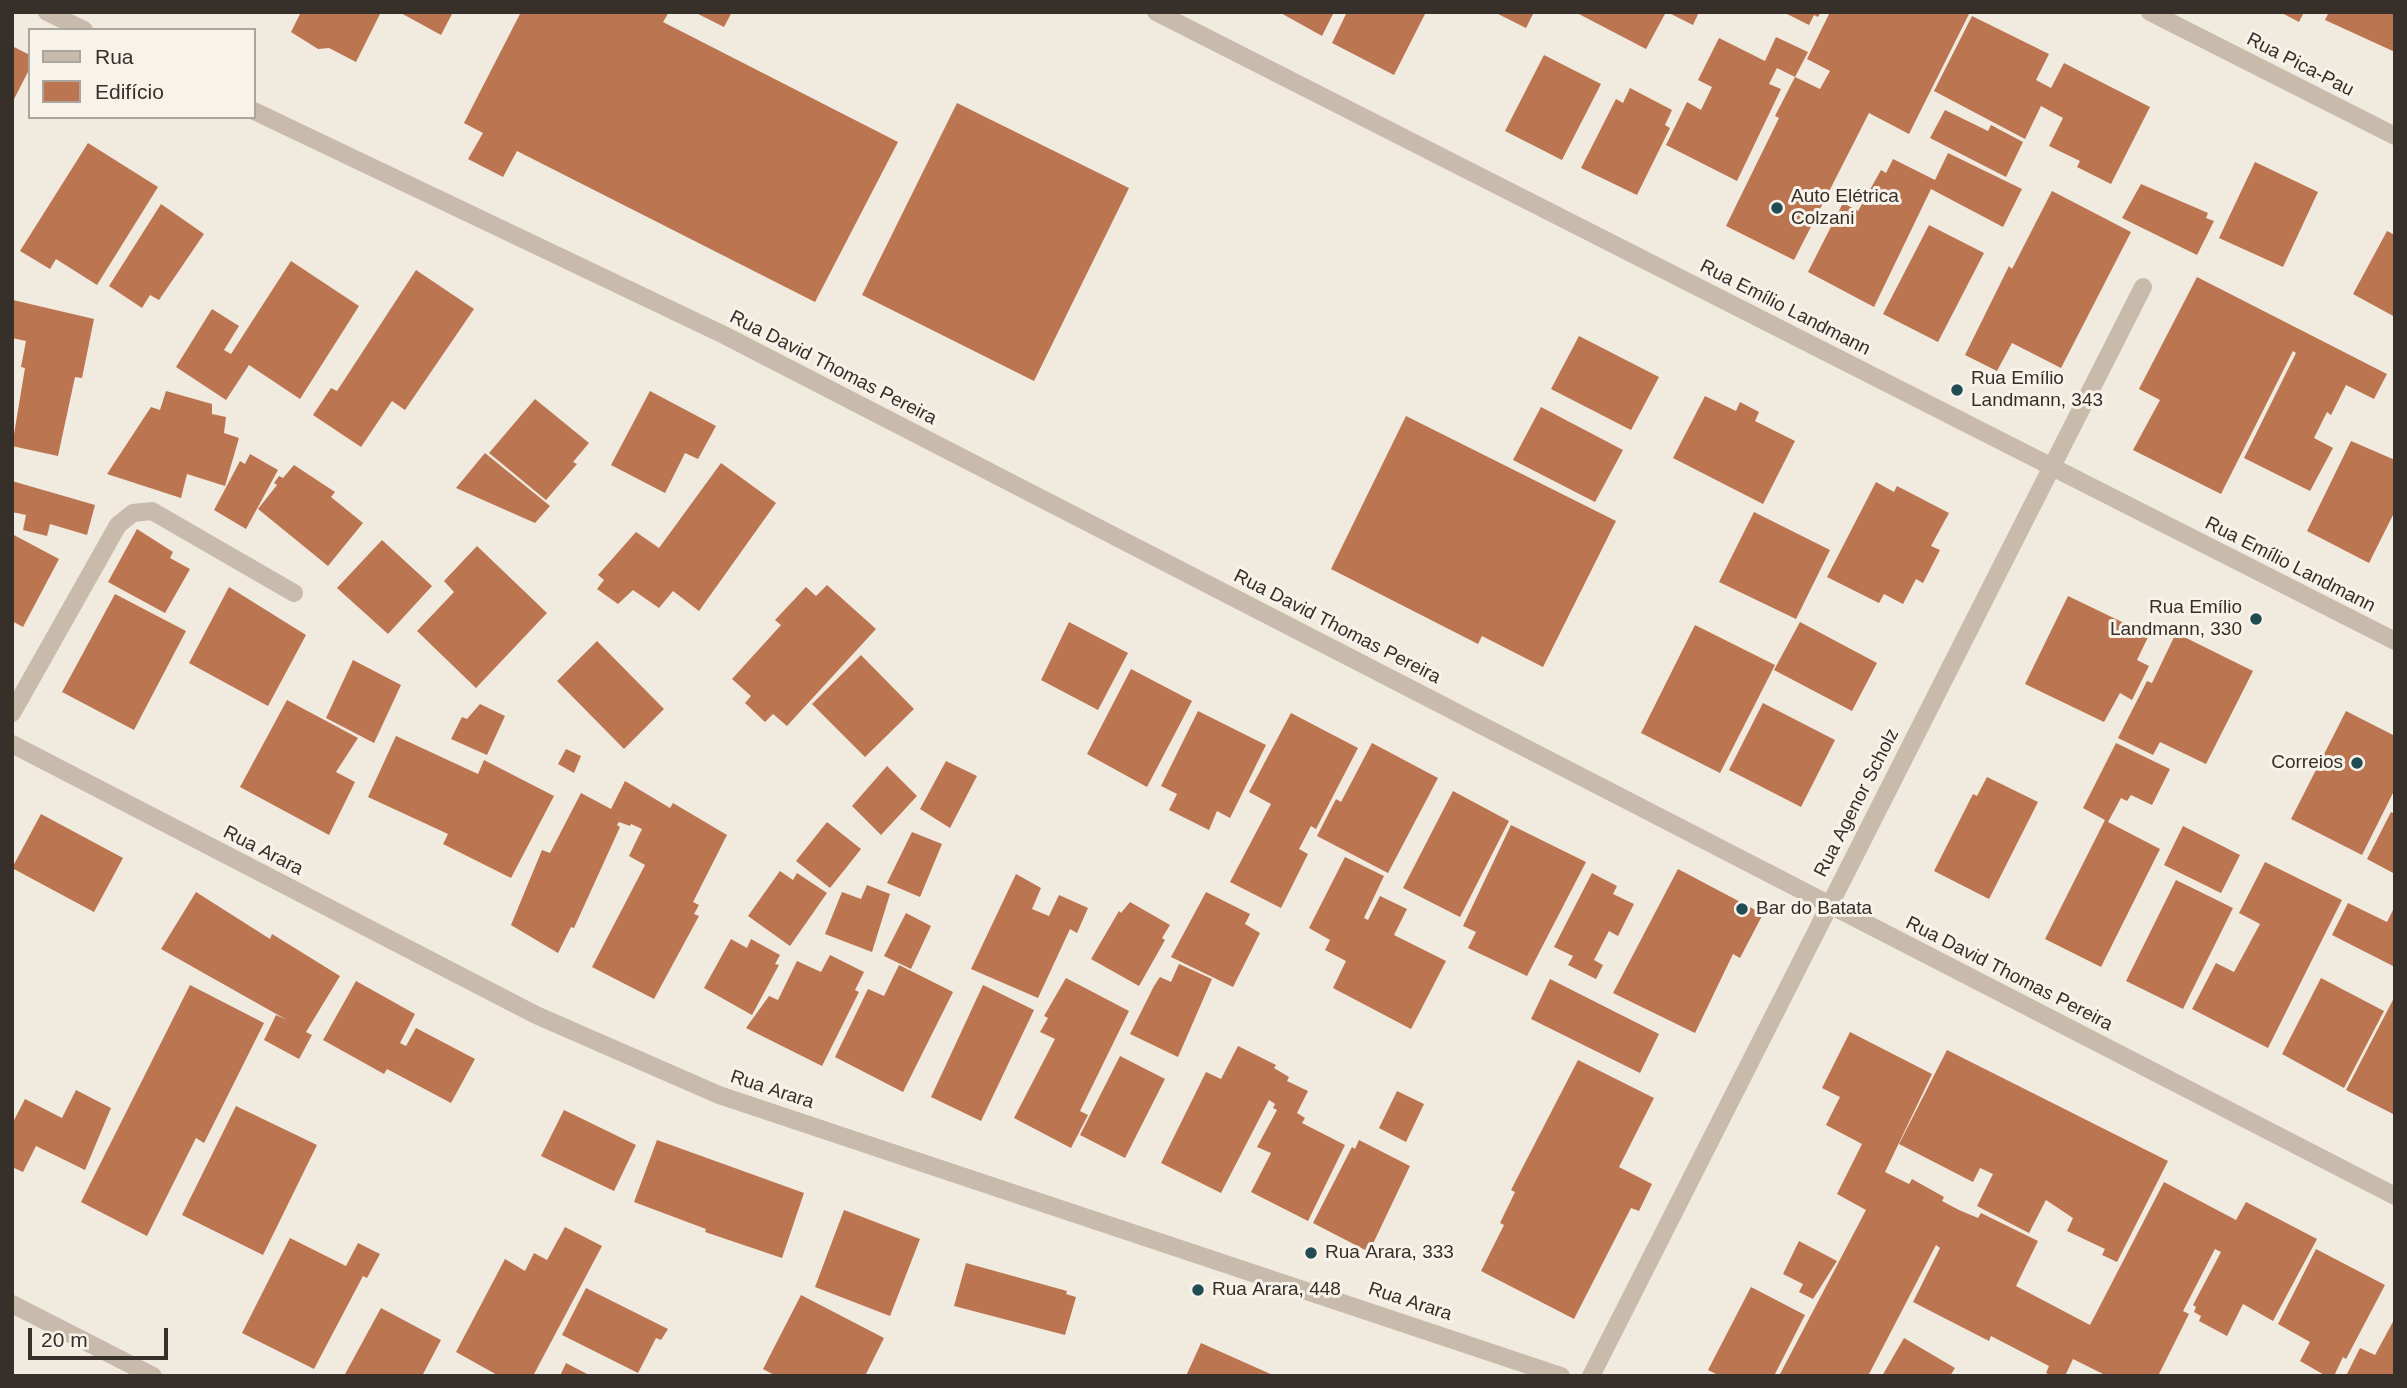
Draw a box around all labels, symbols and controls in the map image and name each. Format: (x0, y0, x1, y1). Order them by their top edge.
legend (28, 28, 256, 119)
street label: Rua Pica-Pau (2243, 28, 2357, 102)
text: Rua (95, 45, 134, 68)
text: Edifício (95, 80, 164, 103)
place label: Auto Elétrica Colzani (1791, 186, 1899, 230)
marker: Auto Elétrica Colzani (1769, 200, 1785, 216)
street label: Rua Emílio Landmann (1696, 255, 1874, 361)
street label: Rua David Thomas Pereira (726, 306, 940, 430)
place label: Rua Emílio Landmann, 343 (1971, 368, 2103, 412)
marker: Rua Emílio Landmann, 343 (1949, 382, 1965, 398)
street label: Rua Emílio Landmann (2201, 512, 2379, 618)
street label: Rua David Thomas Pereira (1230, 565, 1444, 689)
place label: Rua Emílio Landmann, 330 (2110, 597, 2242, 641)
marker: Rua Emílio Landmann, 330 (2248, 611, 2264, 627)
street label: Rua Agenor Scholz (1810, 725, 1904, 881)
place label: Correios (2271, 752, 2343, 774)
marker: Correios (2349, 755, 2365, 771)
street label: Rua Arara (219, 821, 307, 881)
place label: Bar do Batata (1756, 898, 1872, 920)
marker: Bar do Batata (1734, 901, 1750, 917)
street label: Rua David Thomas Pereira (1902, 912, 2116, 1036)
street label: Rua Arara (727, 1066, 817, 1114)
place label: Rua Arara, 333 (1325, 1242, 1454, 1264)
marker: Rua Arara, 333 (1303, 1245, 1319, 1261)
street label: Rua Arara (1365, 1278, 1455, 1326)
place label: Rua Arara, 448 (1212, 1279, 1341, 1301)
marker: Rua Arara, 448 (1190, 1282, 1206, 1298)
scale bar (32, 1314, 172, 1358)
text: 20 m (41, 1328, 88, 1351)

